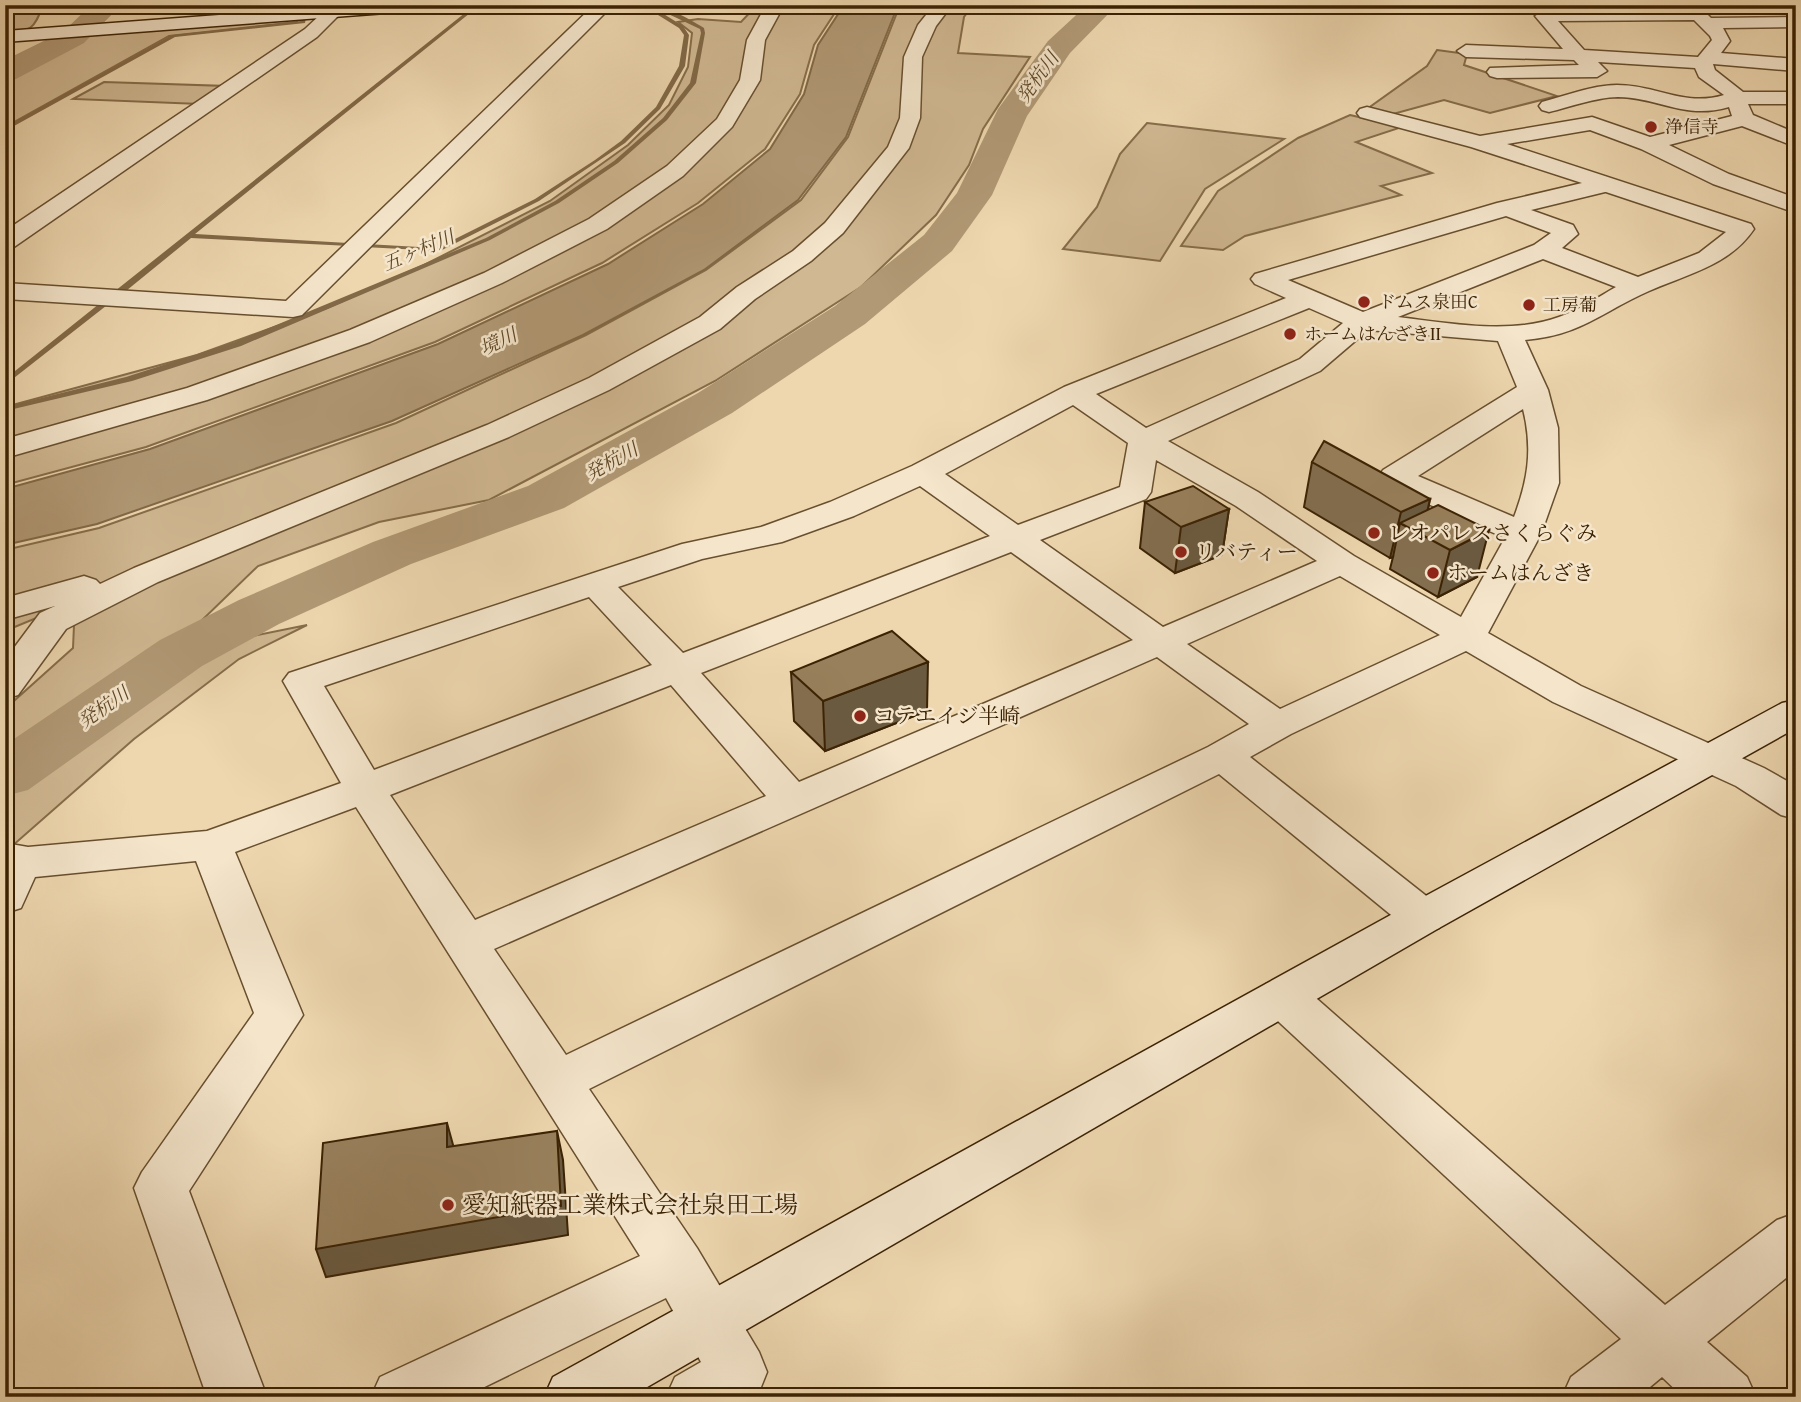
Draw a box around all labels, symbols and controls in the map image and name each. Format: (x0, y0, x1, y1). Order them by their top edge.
water label: 発杭川 (1009, 44, 1066, 108)
place label: 浄信寺 (1665, 113, 1719, 140)
marker: 浄信寺 (1643, 119, 1659, 135)
water label: 五ヶ村川 (378, 221, 460, 278)
place label: ドムス泉田C (1378, 288, 1478, 315)
place label: 工房葡 (1543, 291, 1597, 318)
marker: ドムス泉田C (1356, 294, 1372, 310)
marker: 工房葡 (1521, 297, 1537, 313)
water label: 境川 (475, 319, 523, 362)
place label: ホームはんざきⅡ (1304, 320, 1441, 347)
marker: ホームはんざきⅡ (1282, 326, 1298, 342)
water label: 発杭川 (579, 434, 644, 487)
place label: レオパレスさくらぐみ (1388, 517, 1597, 548)
marker: レオパレスさくらぐみ (1366, 525, 1382, 541)
place label: リバティー (1195, 536, 1298, 567)
marker: リバティー (1173, 544, 1189, 560)
place label: ホームはんざき (1447, 557, 1594, 588)
marker: ホームはんざき (1425, 565, 1441, 581)
water label: 発杭川 (72, 678, 136, 735)
place label: コテエイジ半崎 (874, 700, 1020, 731)
marker: コテエイジ半崎 (852, 708, 868, 724)
place label: 愛知紙器工業株式会社泉田工場 (462, 1187, 798, 1222)
marker: 愛知紙器工業株式会社泉田工場 (440, 1197, 456, 1213)

